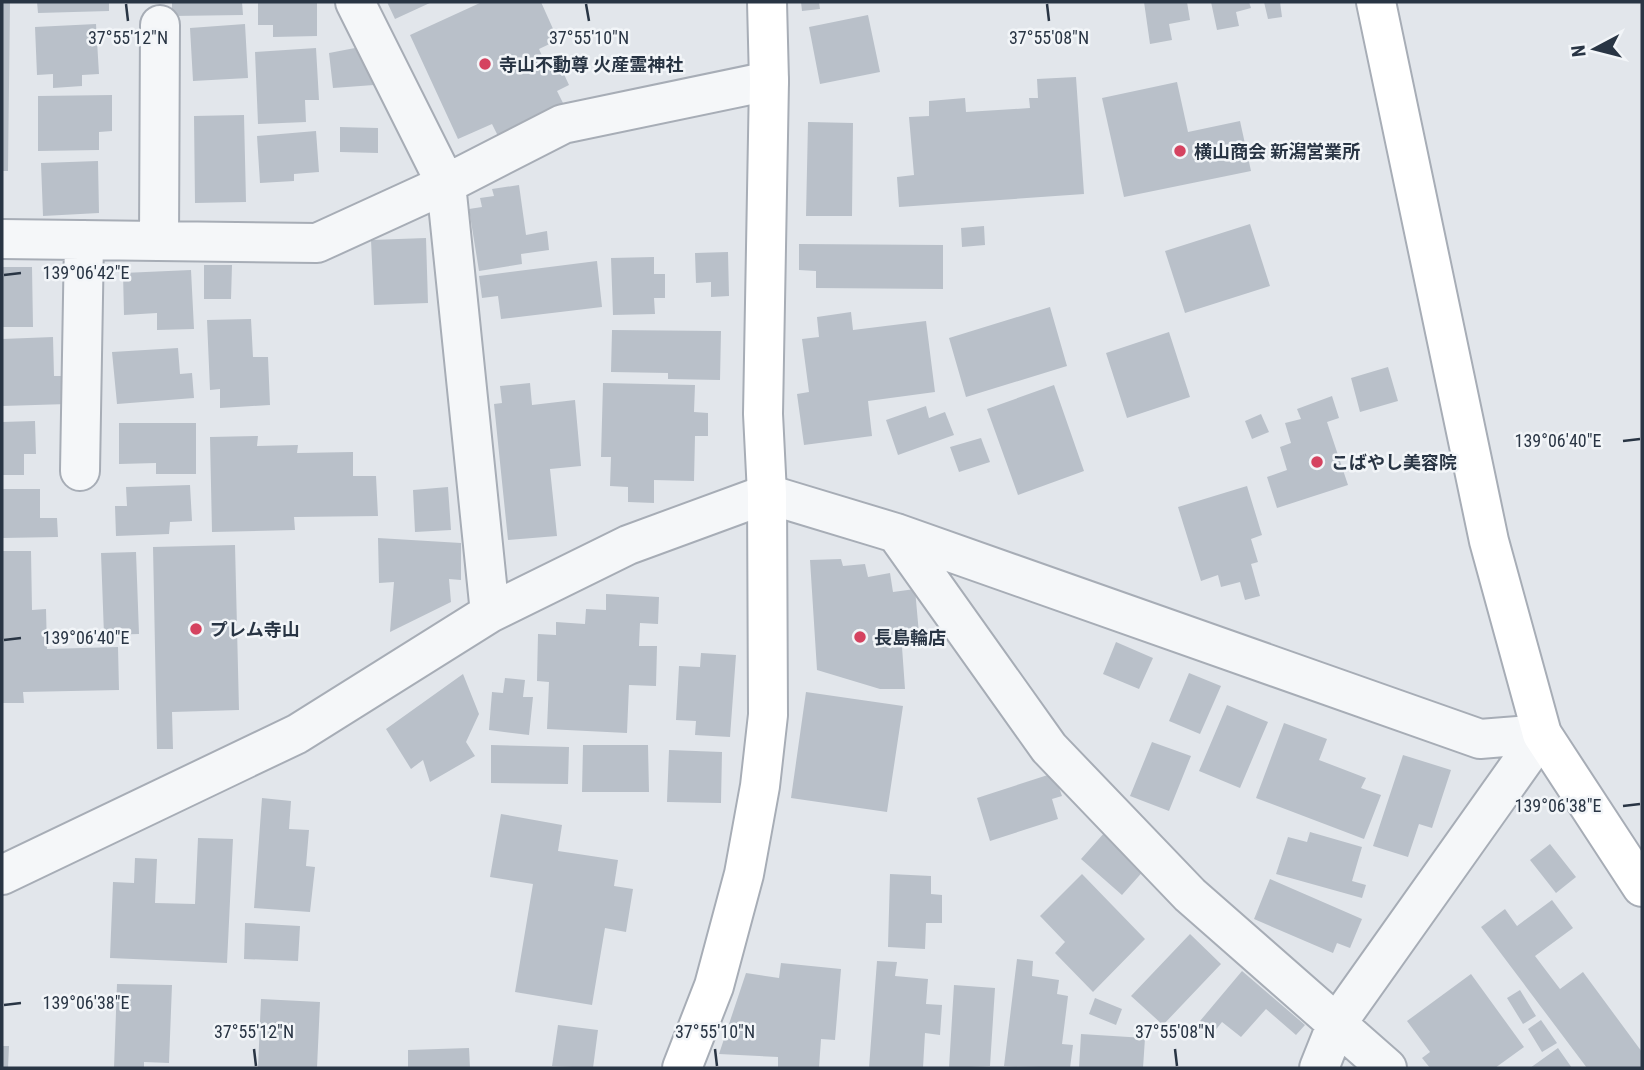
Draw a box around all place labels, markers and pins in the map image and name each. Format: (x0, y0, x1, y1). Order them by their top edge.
place label: 寺山不動尊 火産霊神社 (499, 54, 683, 75)
marker: 寺山不動尊 火産霊神社 (477, 56, 493, 72)
place label: 横山商会 新潟営業所 (1194, 141, 1360, 162)
marker: 横山商会 新潟営業所 (1172, 143, 1188, 159)
place label: こばやし美容院 (1331, 452, 1457, 473)
marker: こばやし美容院 (1309, 454, 1325, 470)
place label: プレム寺山 (210, 619, 300, 640)
marker: プレム寺山 (188, 621, 204, 637)
place label: 長島輪店 (874, 627, 946, 648)
marker: 長島輪店 (852, 629, 868, 645)

